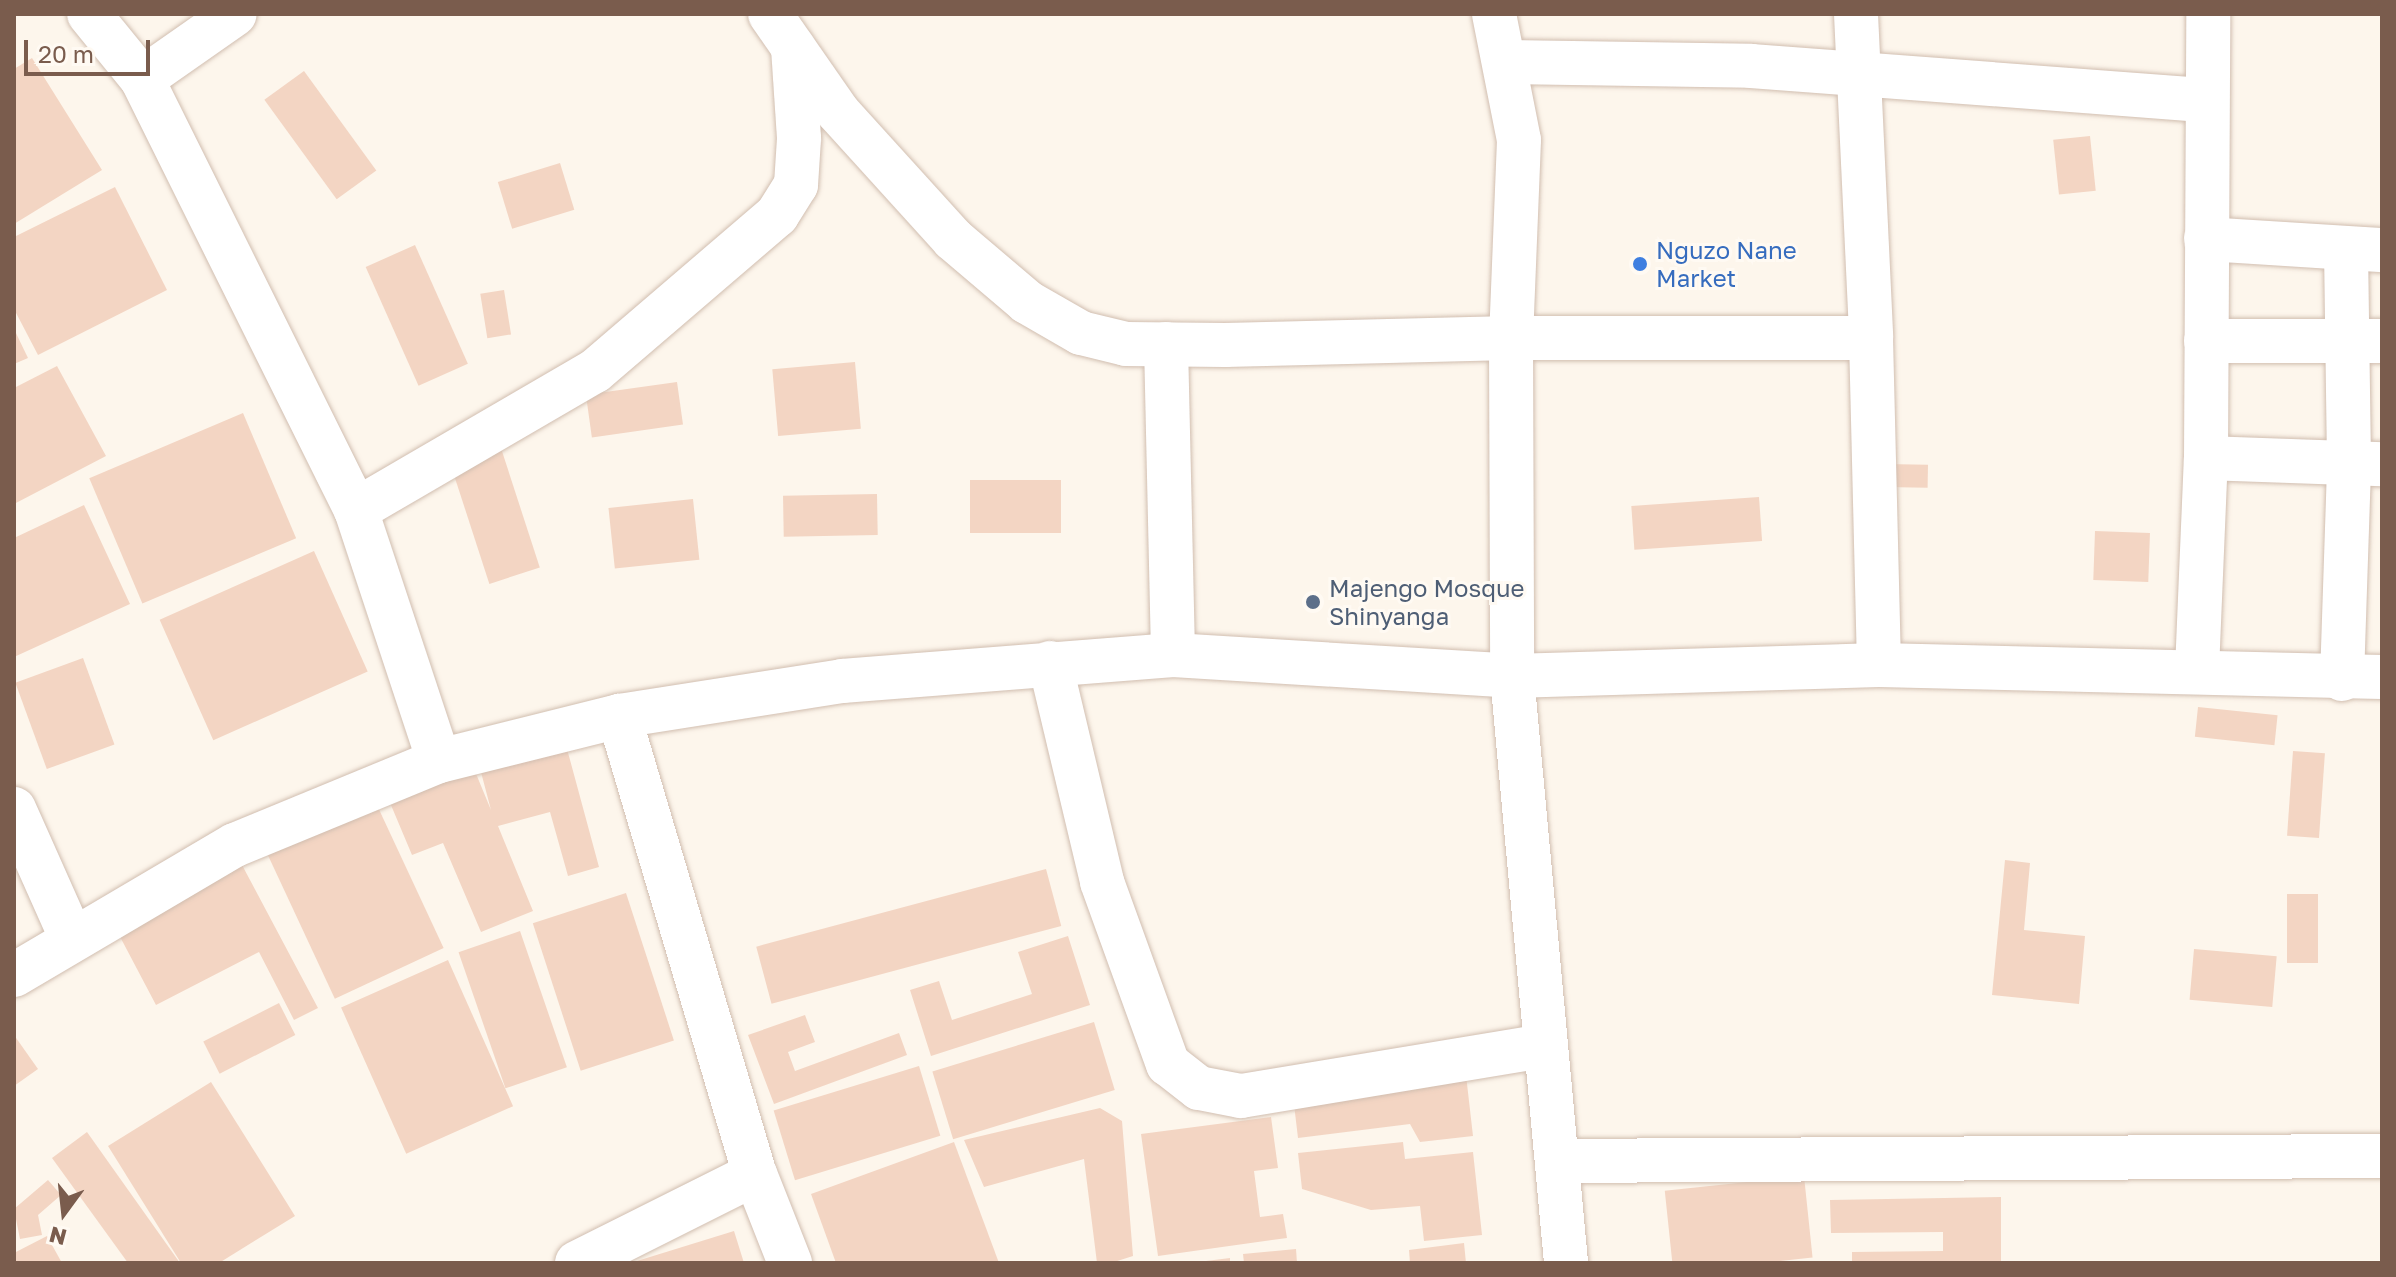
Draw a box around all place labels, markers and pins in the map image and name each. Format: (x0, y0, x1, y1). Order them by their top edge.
place label: Nguzo Nane Market (1656, 236, 1797, 292)
marker: Nguzo Nane Market (1631, 255, 1649, 273)
place label: Majengo Mosque Shinyanga (1329, 574, 1524, 630)
marker: Majengo Mosque Shinyanga (1304, 593, 1322, 611)

